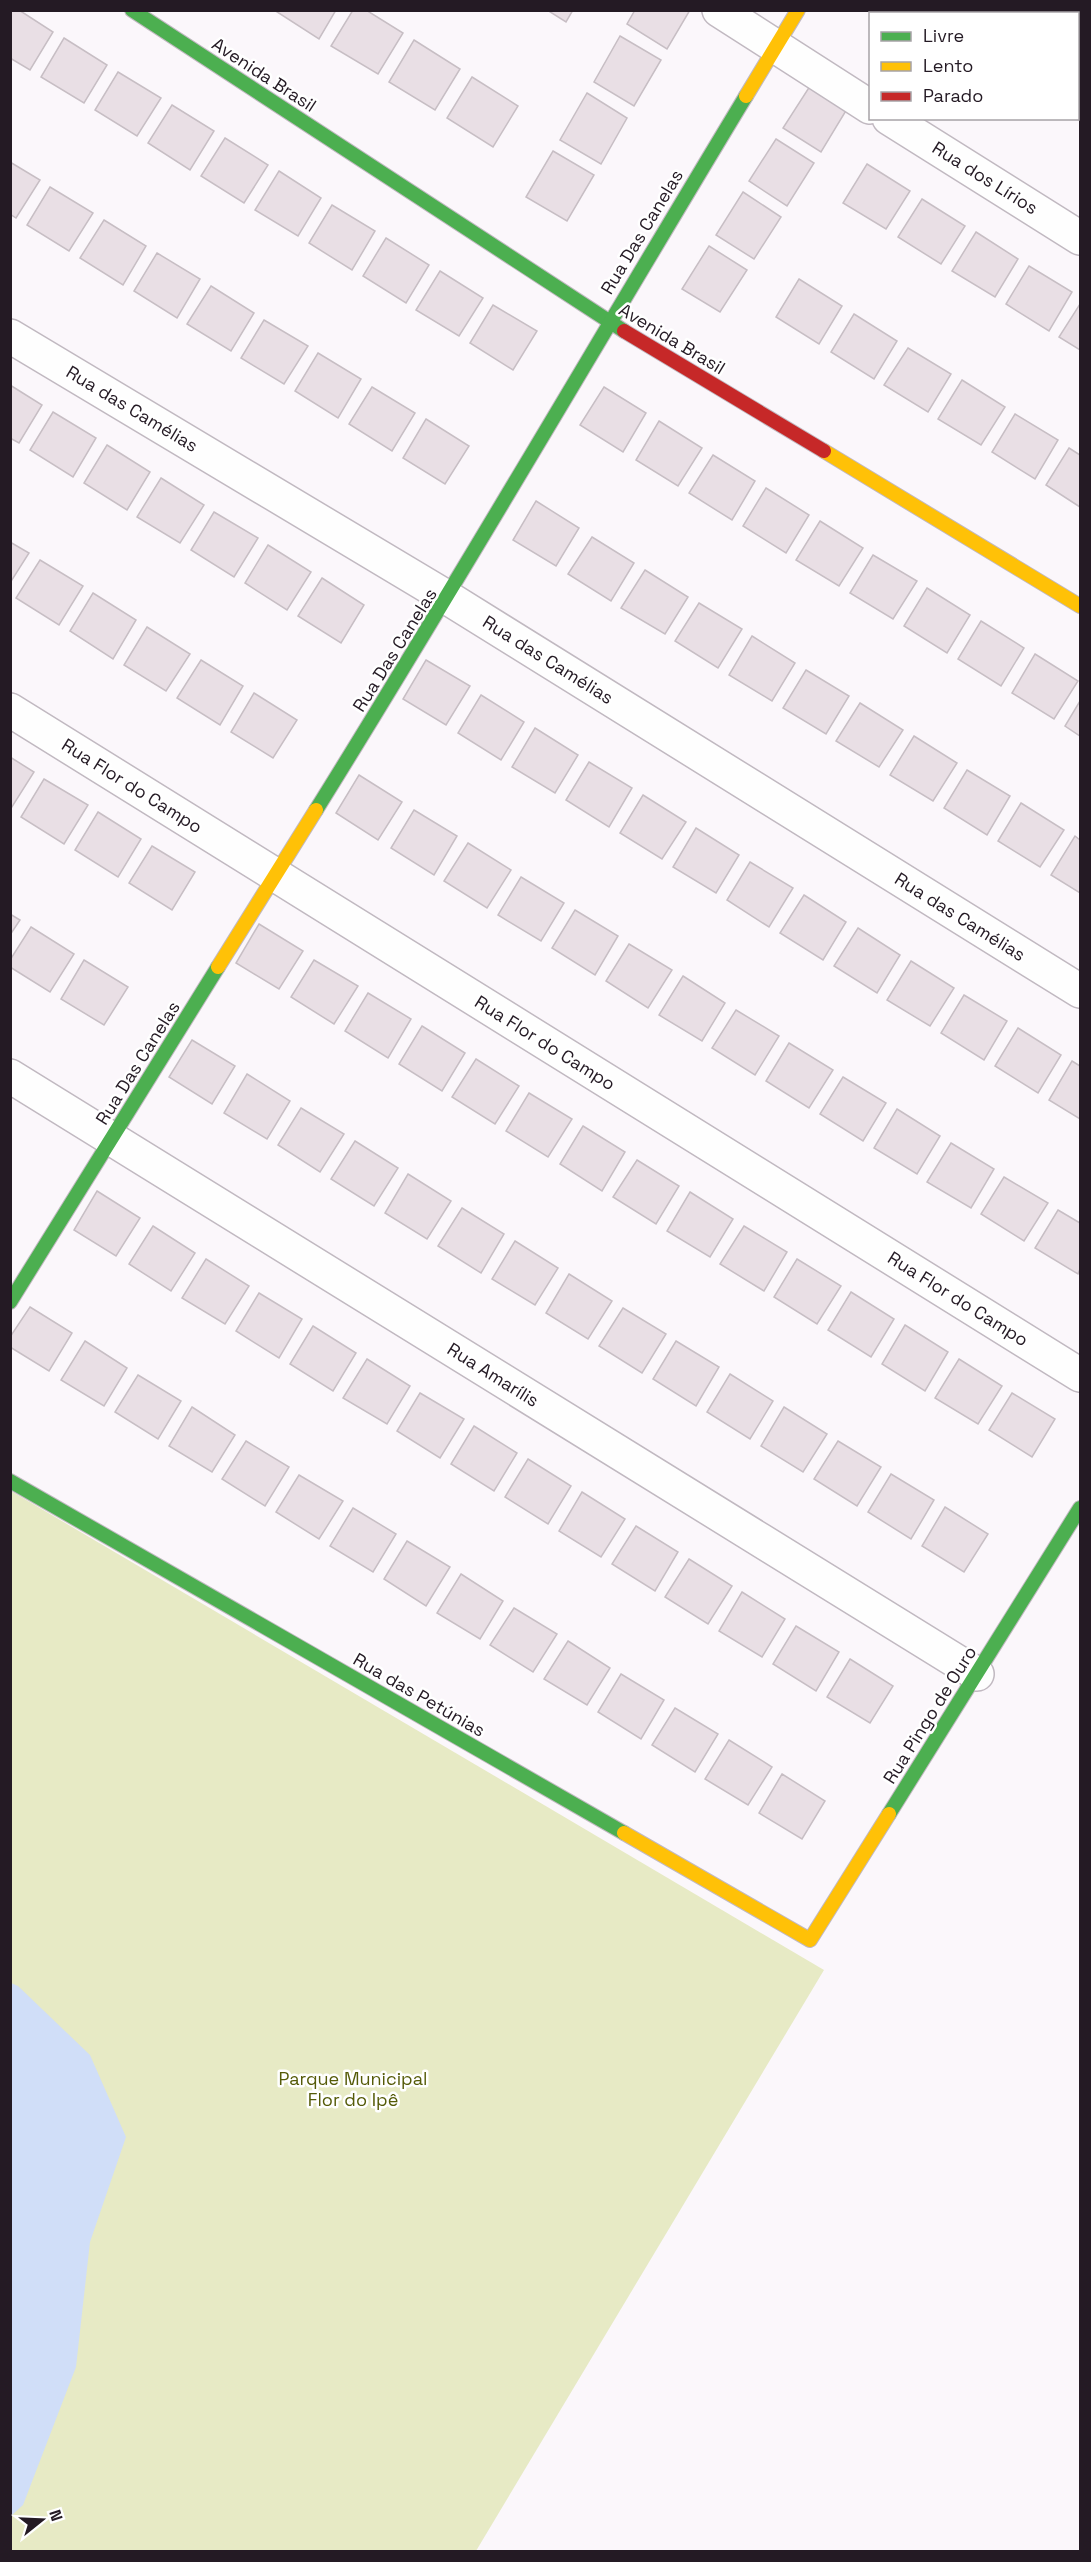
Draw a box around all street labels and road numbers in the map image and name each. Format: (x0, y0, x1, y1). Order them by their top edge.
street label: Avenida Brasil (208, 32, 321, 117)
street label: Rua dos Lírios (928, 136, 1042, 219)
street label: Rua Das Canelas (595, 165, 688, 298)
street label: Avenida Brasil (615, 298, 730, 379)
street label: Rua das Camélias (62, 360, 202, 457)
street label: Rua Das Canelas (347, 584, 442, 716)
street label: Rua das Camélias (479, 610, 618, 709)
street label: Rua Flor do Campo (58, 733, 207, 838)
street label: Rua das Camélias (891, 867, 1030, 966)
street label: Rua Flor do Campo (471, 990, 620, 1095)
street label: Rua Das Canelas (90, 997, 185, 1129)
street label: Rua Flor do Campo (884, 1246, 1033, 1351)
street label: Rua Amarílis (443, 1337, 543, 1412)
street label: Rua Pingo de Ouro (878, 1641, 981, 1788)
street label: Rua das Petúnias (349, 1647, 489, 1742)

